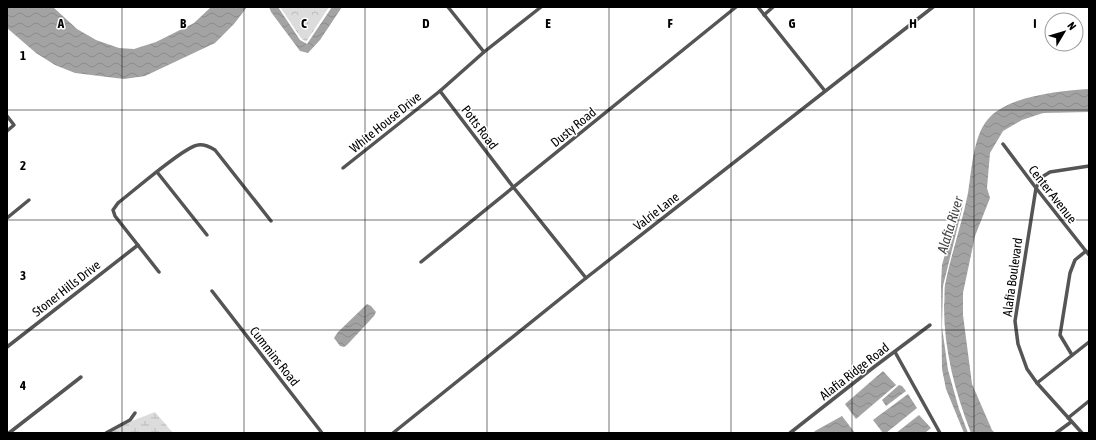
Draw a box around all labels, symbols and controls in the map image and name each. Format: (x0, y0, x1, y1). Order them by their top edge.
north arrow (1044, 12, 1084, 52)
text: A (57, 16, 65, 31)
text: B (180, 16, 187, 31)
text: C (301, 16, 307, 31)
text: D (422, 16, 430, 31)
text: E (545, 16, 551, 31)
text: F (667, 16, 673, 31)
text: G (789, 16, 796, 31)
text: H (909, 16, 917, 31)
text: I (1033, 16, 1037, 31)
text: N (1065, 20, 1079, 32)
text: 1 (20, 48, 26, 63)
street label: White House Drive (347, 89, 424, 156)
street label: Potts Road (458, 102, 501, 152)
street label: Dusty Road (548, 105, 599, 150)
text: 2 (20, 158, 26, 173)
street label: Center Avenue (1025, 162, 1080, 226)
street label: Valrie Lane (631, 189, 682, 234)
water label: Alafia River (933, 194, 966, 256)
street label: Alafia Boulevard (1000, 237, 1025, 317)
street label: Stoner Hills Drive (29, 257, 103, 320)
text: 3 (20, 268, 26, 283)
street label: Cummins Road (247, 324, 302, 389)
street label: Alafia Ridge Road (817, 340, 892, 403)
text: 4 (19, 378, 26, 393)

